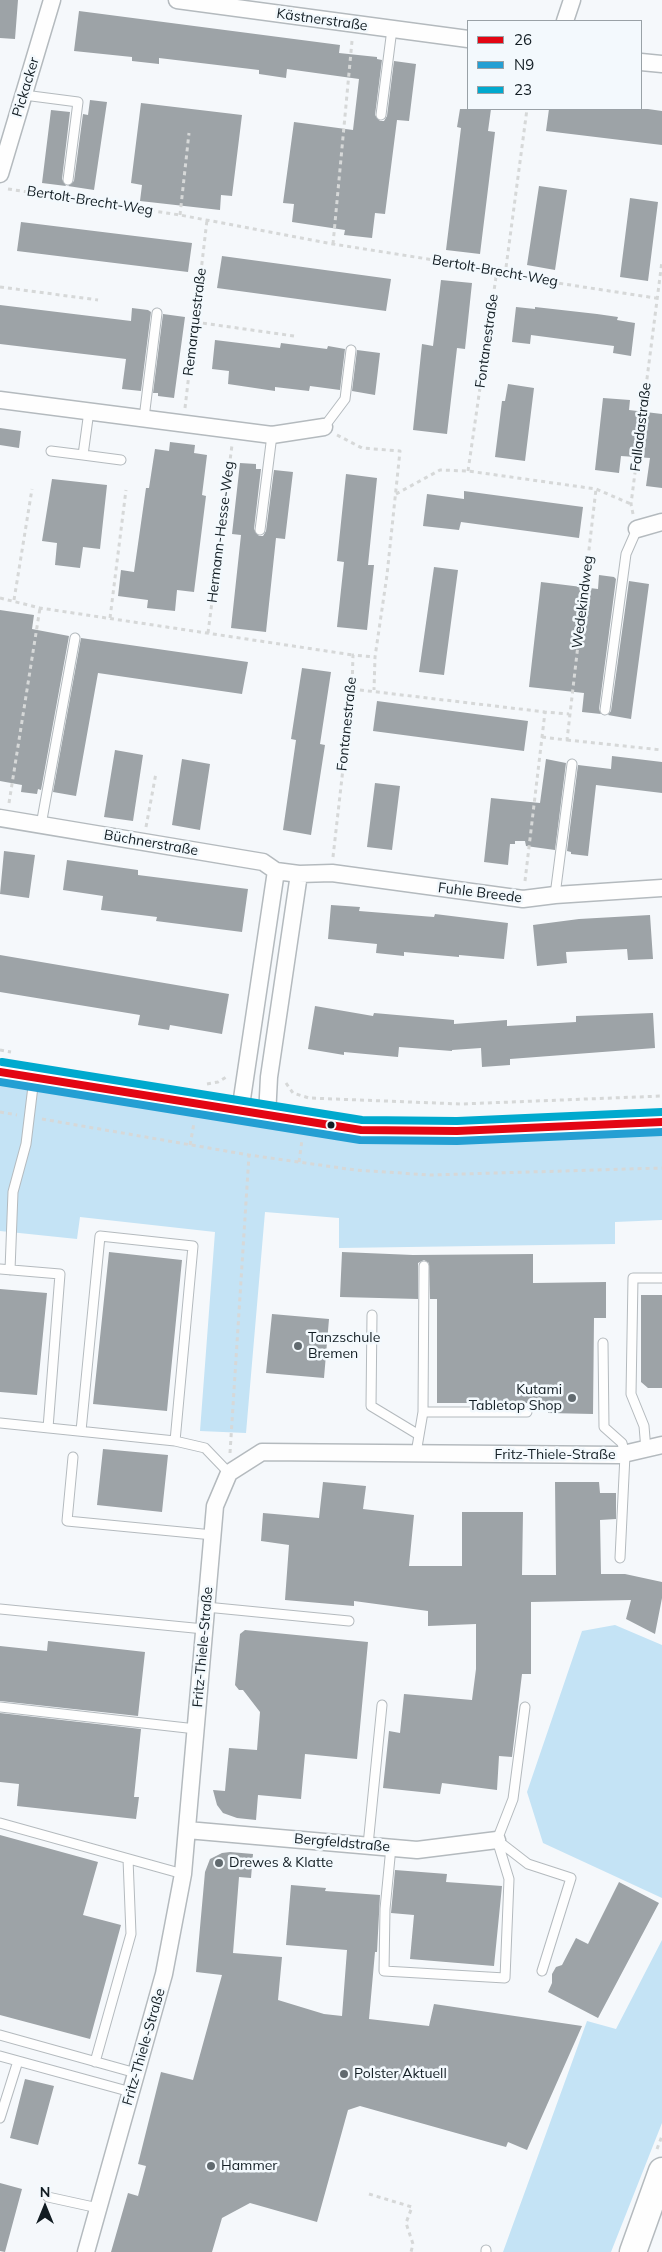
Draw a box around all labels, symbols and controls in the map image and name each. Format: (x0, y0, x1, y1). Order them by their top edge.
street label: Kästnerstraße (275, 5, 369, 35)
legend (467, 20, 642, 110)
text: 26 (514, 30, 532, 49)
street label: Pickacker (9, 55, 43, 119)
text: N9 (514, 55, 534, 74)
text: 23 (514, 80, 532, 99)
street label: Bertolt-Brecht-Weg (26, 183, 154, 219)
street label: Bertolt-Brecht-Weg (431, 252, 559, 290)
street label: Remarquestraße (180, 267, 210, 377)
street label: Fontanestraße (472, 293, 502, 389)
street label: Falladastraße (627, 382, 655, 472)
street label: Hermann-Hesse-Weg (204, 460, 238, 604)
street label: Wedekindweg (569, 555, 597, 649)
street label: Fontanestraße (334, 676, 360, 772)
street label: Büchnerstraße (103, 826, 199, 860)
street label: Fuhle Breede (437, 880, 523, 906)
unlabelled marker (326, 1120, 336, 1130)
place label: Tanzschule Bremen (308, 1330, 380, 1362)
marker: Tanzschule Bremen (292, 1340, 304, 1352)
place label: Kutami Tabletop Shop (469, 1382, 562, 1414)
marker: Kutami Tabletop Shop (566, 1392, 578, 1404)
street label: Fritz-Thiele-Straße (494, 1447, 616, 1463)
street label: Fritz-Thiele-Straße (189, 1586, 217, 1708)
street label: Bergfeldstraße (293, 1830, 391, 1856)
place label: Drewes & Klatte (229, 1855, 333, 1871)
marker: Drewes & Klatte (213, 1857, 225, 1869)
street label: Fritz-Thiele-Straße (119, 1987, 169, 2107)
place label: Polster Aktuell (354, 2066, 447, 2082)
marker: Polster Aktuell (338, 2068, 350, 2080)
place label: Hammer (221, 2158, 277, 2174)
marker: Hammer (205, 2160, 217, 2172)
north arrow (20, 2182, 70, 2232)
text: N (40, 2183, 50, 2201)

